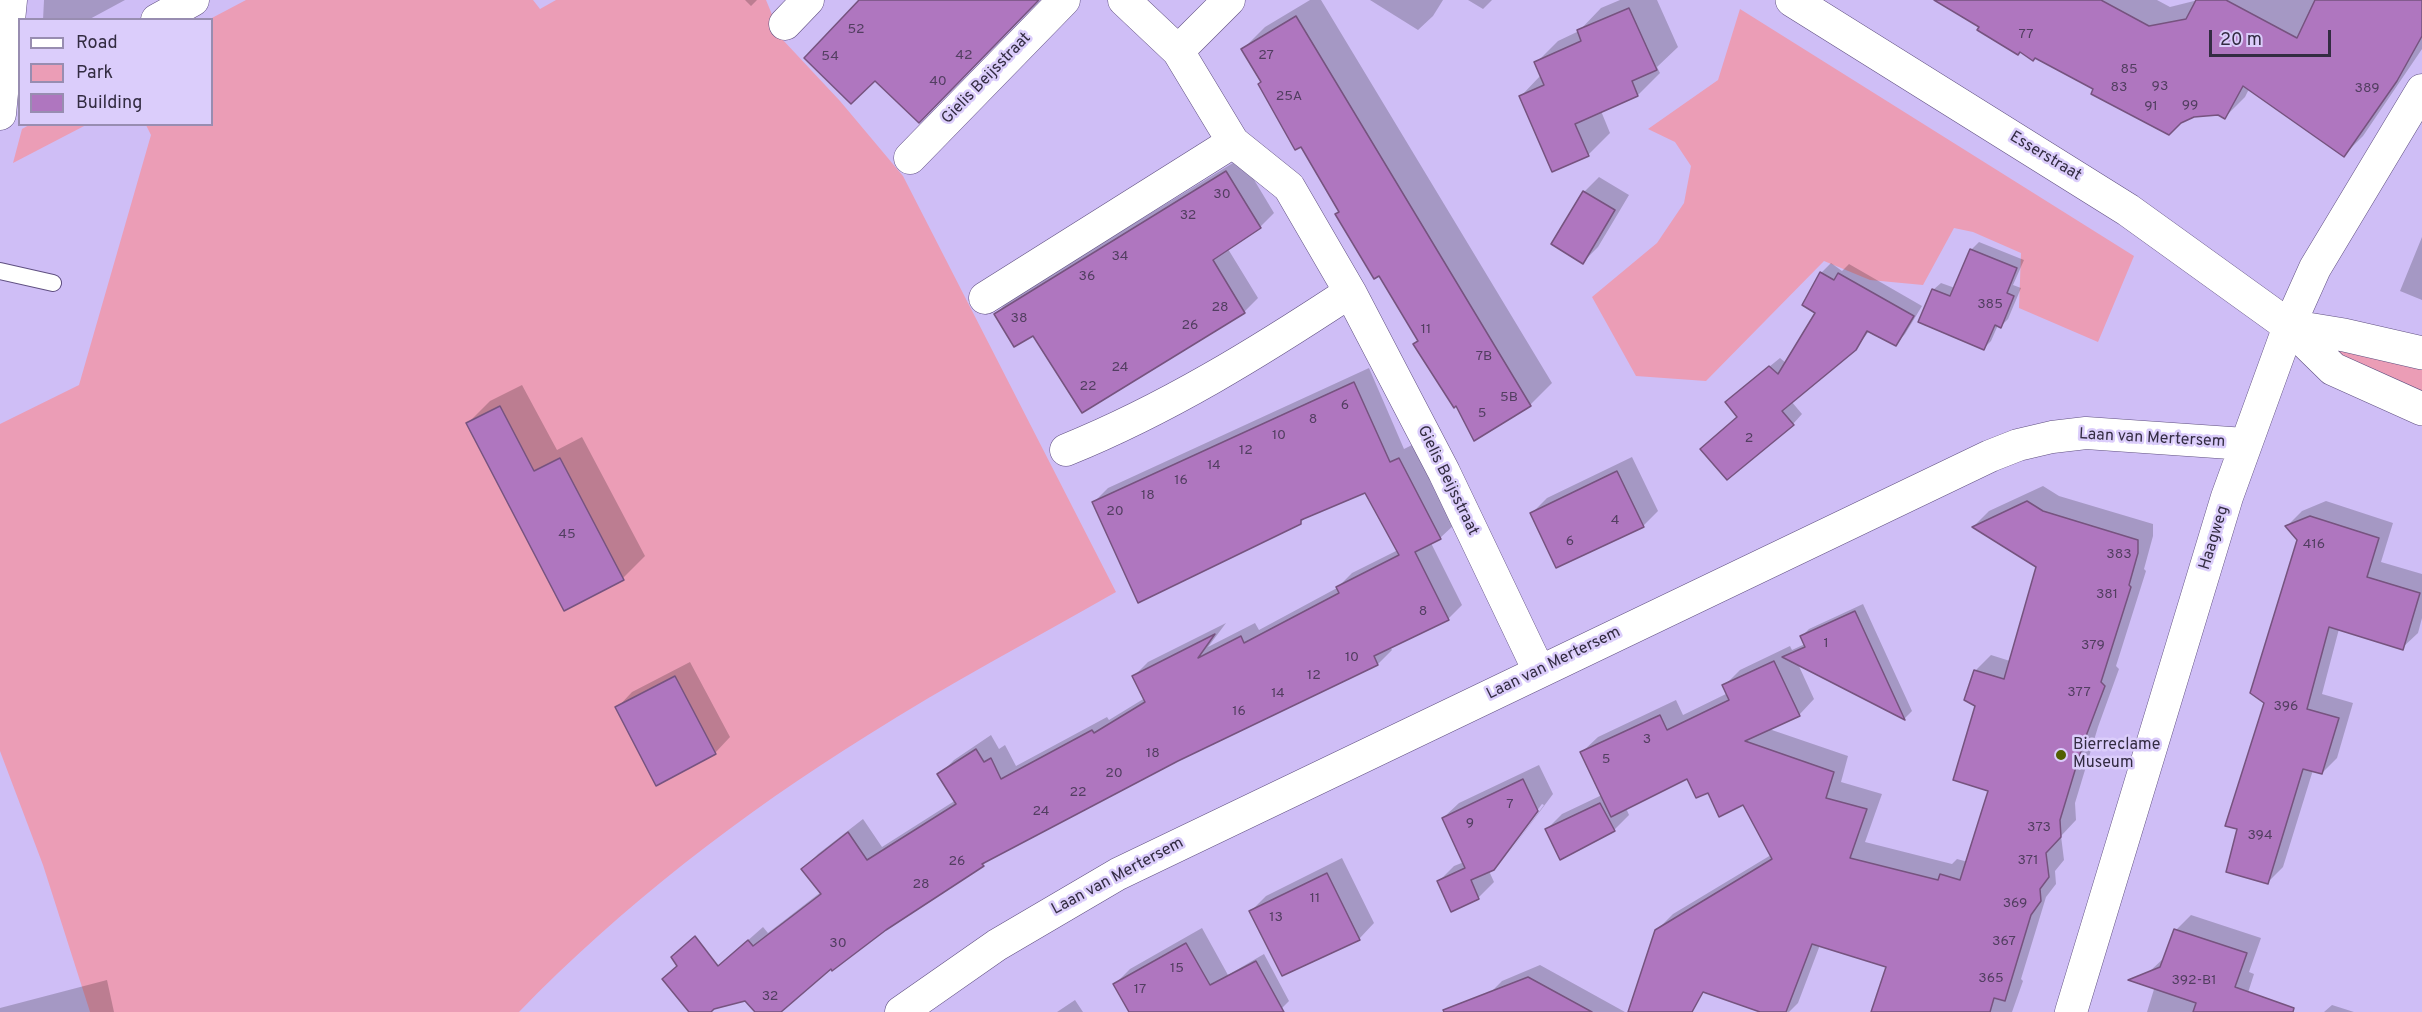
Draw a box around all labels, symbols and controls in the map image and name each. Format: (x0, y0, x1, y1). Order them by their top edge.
legend (18, 18, 213, 126)
scale bar (2212, 18, 2334, 56)
house number: 52 (847, 22, 865, 38)
house number: 77 (2018, 27, 2034, 43)
street label: Gielis Beijsstraat (938, 29, 1036, 129)
text: 20 m (2220, 29, 2262, 52)
text: Road (76, 32, 118, 55)
house number: 42 (955, 48, 973, 64)
house number: 27 (1258, 48, 1274, 64)
house number: 54 (821, 49, 839, 65)
text: Park (76, 62, 113, 85)
house number: 85 (2120, 62, 2138, 78)
house number: 40 (929, 74, 947, 90)
house number: 93 (2152, 79, 2168, 95)
house number: 83 (2111, 80, 2127, 96)
house number: 389 (2354, 81, 2380, 97)
house number: 25A (1276, 89, 1302, 105)
text: Building (76, 92, 142, 115)
house number: 99 (2182, 98, 2198, 114)
house number: 91 (2144, 99, 2158, 115)
street label: Esserstraat (2006, 128, 2084, 186)
house number: 30 (1213, 187, 1231, 203)
house number: 32 (1180, 208, 1196, 224)
house number: 34 (1111, 249, 1129, 265)
house number: 36 (1079, 269, 1095, 285)
house number: 385 (1977, 297, 2003, 313)
house number: 28 (1211, 300, 1229, 316)
house number: 38 (1011, 311, 1027, 327)
house number: 26 (1182, 318, 1198, 334)
house number: 11 (1421, 322, 1431, 338)
house number: 7B (1476, 349, 1492, 365)
house number: 24 (1111, 360, 1129, 376)
house number: 22 (1079, 379, 1097, 395)
house number: 5B (1500, 390, 1518, 406)
house number: 6 (1341, 398, 1349, 414)
house number: 5 (1478, 406, 1486, 422)
house number: 8 (1309, 412, 1317, 428)
street label: Gielis Beijsstraat (1412, 423, 1482, 539)
street label: Laan van Mertersem (2078, 426, 2226, 452)
house number: 10 (1272, 428, 1286, 444)
house number: 2 (1745, 431, 1753, 447)
house number: 12 (1239, 443, 1253, 459)
house number: 14 (1207, 458, 1221, 474)
house number: 16 (1174, 473, 1188, 489)
house number: 18 (1141, 488, 1155, 504)
house number: 20 (1106, 504, 1124, 520)
street label: Haagweg (2196, 504, 2234, 572)
house number: 4 (1611, 513, 1619, 529)
house number: 45 (558, 527, 576, 543)
house number: 6 (1566, 534, 1574, 550)
house number: 416 (2303, 537, 2325, 553)
house number: 383 (2106, 547, 2132, 563)
house number: 381 (2096, 587, 2118, 603)
house number: 8 (1419, 604, 1427, 620)
street label: Laan van Mertersem (1484, 623, 1624, 705)
house number: 1 (1823, 636, 1829, 652)
house number: 379 (2081, 638, 2105, 654)
house number: 10 (1345, 650, 1359, 666)
house number: 12 (1307, 668, 1321, 684)
house number: 377 (2067, 685, 2091, 701)
house number: 14 (1271, 686, 1285, 702)
house number: 396 (2274, 699, 2298, 715)
house number: 16 (1232, 704, 1246, 720)
house number: 3 (1643, 732, 1651, 748)
place label: Bierreclame Museum (2073, 736, 2160, 774)
house number: 18 (1146, 746, 1160, 762)
marker: Bierreclame Museum (2054, 748, 2068, 762)
house number: 5 (1602, 752, 1610, 768)
house number: 20 (1105, 766, 1123, 782)
house number: 22 (1069, 785, 1087, 801)
house number: 7 (1506, 797, 1514, 813)
house number: 24 (1032, 804, 1050, 820)
house number: 9 (1466, 816, 1474, 832)
house number: 373 (2027, 820, 2051, 836)
house number: 394 (2247, 828, 2273, 844)
street label: Laan van Mertersem (1049, 834, 1187, 920)
house number: 371 (2017, 853, 2039, 869)
house number: 26 (949, 854, 965, 870)
house number: 28 (912, 877, 930, 893)
house number: 11 (1310, 891, 1320, 907)
house number: 369 (2003, 896, 2027, 912)
house number: 13 (1269, 910, 1283, 926)
house number: 367 (1992, 934, 2016, 950)
house number: 30 (829, 936, 847, 952)
house number: 15 (1170, 961, 1184, 977)
house number: 365 (1978, 971, 2004, 987)
house number: 392-B1 (2172, 973, 2216, 989)
house number: 17 (1134, 982, 1146, 998)
house number: 32 (762, 989, 778, 1005)

